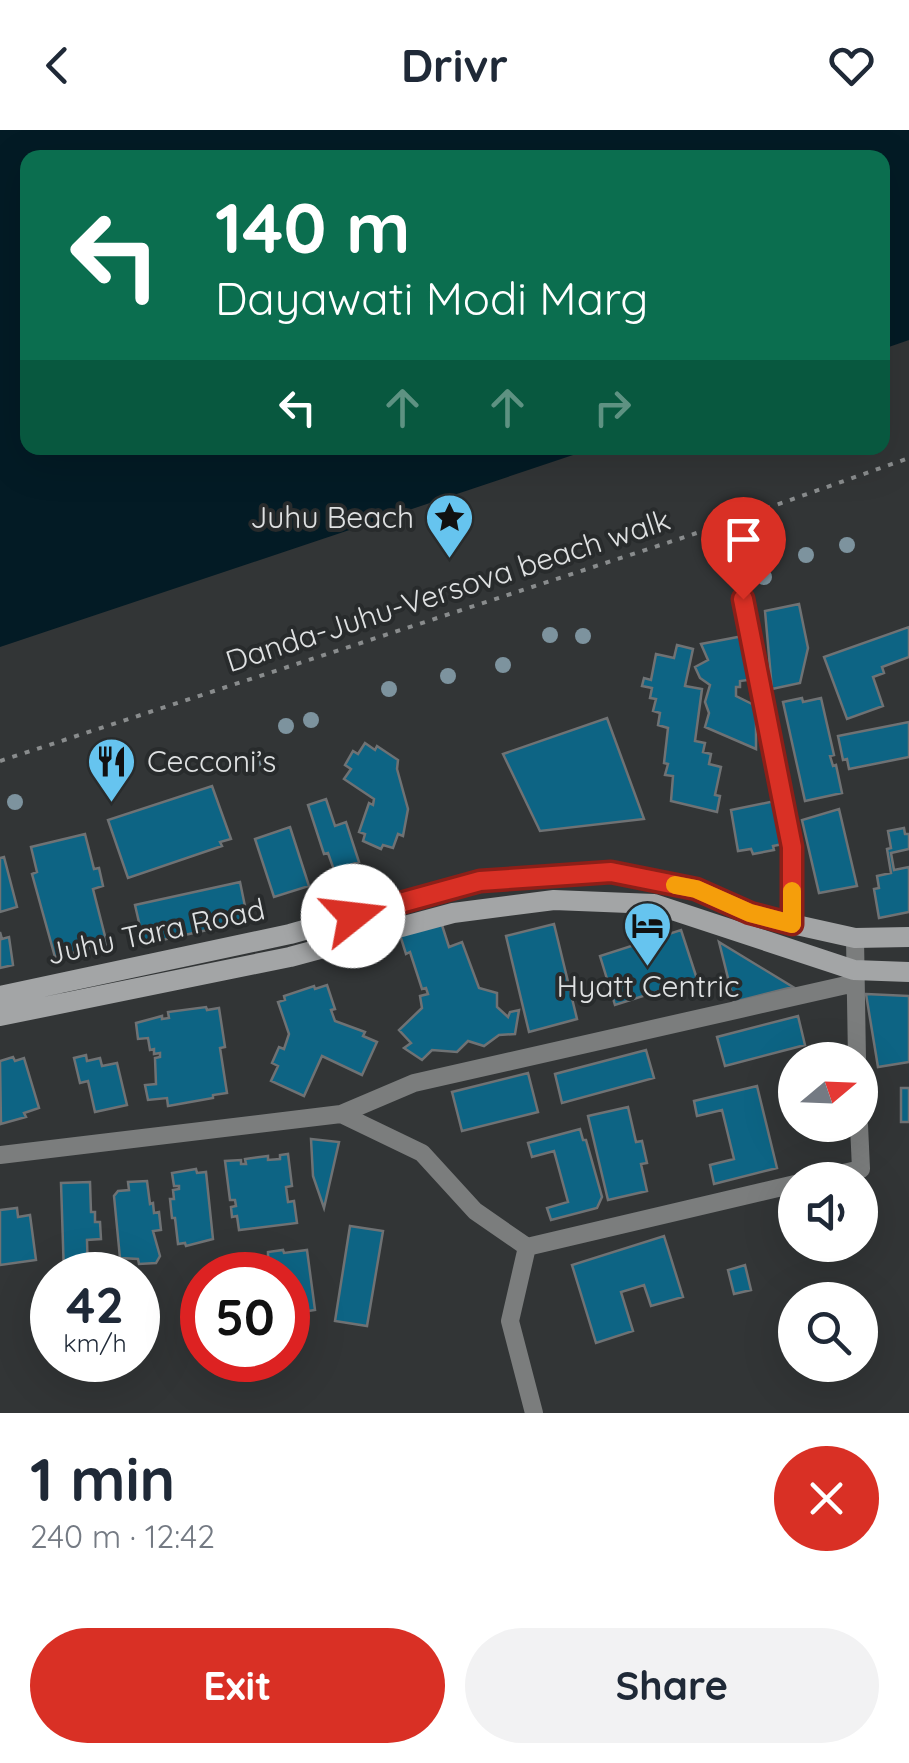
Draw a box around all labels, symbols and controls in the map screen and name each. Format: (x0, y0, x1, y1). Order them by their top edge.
text: Drivr (401, 37, 508, 93)
icon: back (30, 38, 85, 93)
icon: heart (824, 38, 879, 93)
text: 140 m (215, 183, 411, 271)
icon: left (50, 190, 180, 320)
text: Dayawati Modi Marg (215, 270, 648, 326)
icon: left (270, 380, 325, 435)
icon: ahead (375, 380, 430, 435)
icon: ahead (480, 380, 535, 435)
icon: right (585, 380, 640, 435)
place icon: Juhu Beach (423, 492, 475, 560)
pin (701, 497, 786, 600)
place label: Juhu Beach (250, 498, 414, 536)
street label: Danda-Juhu-Versova beach walk (221, 500, 675, 680)
icon: arrive (716, 512, 771, 567)
restaurant icon: Cecconi’s (86, 736, 138, 804)
place label: Cecconi’s (147, 742, 276, 780)
position arrow (301, 864, 405, 968)
street label: Juhu Tara Road (43, 889, 268, 973)
hotel icon: Hyatt Centric (622, 900, 674, 968)
place label: Hyatt Centric (557, 967, 739, 1005)
north arrow (778, 1042, 878, 1142)
map controls (778, 1042, 878, 1382)
button: sound (778, 1162, 878, 1262)
speed limit sign: 50 (180, 1252, 310, 1382)
text: 42 (66, 1273, 124, 1336)
button: search (778, 1282, 878, 1382)
text: km/h (63, 1327, 127, 1358)
text: 1 min (30, 1441, 175, 1516)
button: close (774, 1446, 879, 1551)
text: 240 m · 12:42 (30, 1516, 215, 1556)
button: Exit (30, 1628, 445, 1743)
button: Share (465, 1628, 879, 1743)

